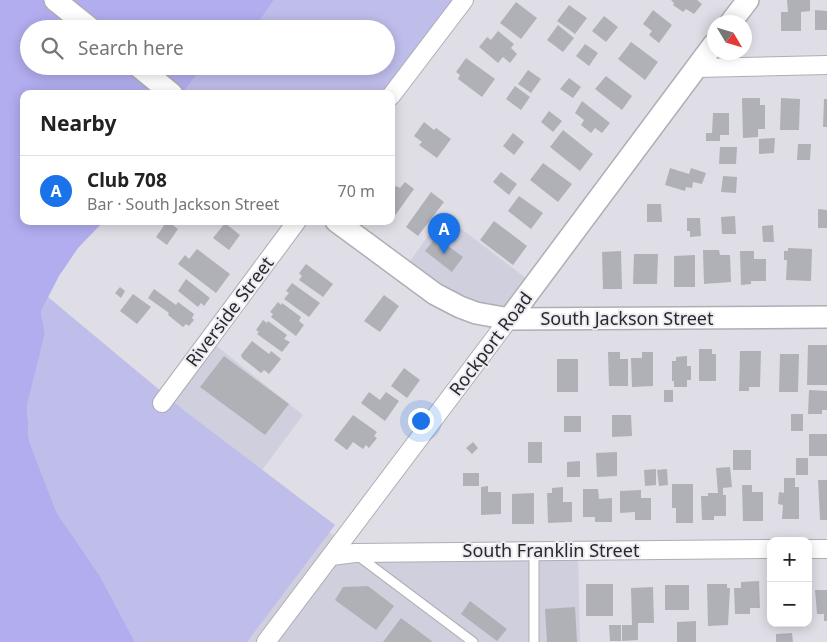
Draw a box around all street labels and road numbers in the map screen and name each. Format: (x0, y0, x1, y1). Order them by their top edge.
street label: Riverside Street (180, 251, 279, 371)
street label: Rockport Road (443, 287, 537, 400)
street label: South Jackson Street (540, 306, 714, 330)
street label: South Franklin Street (463, 538, 640, 562)

